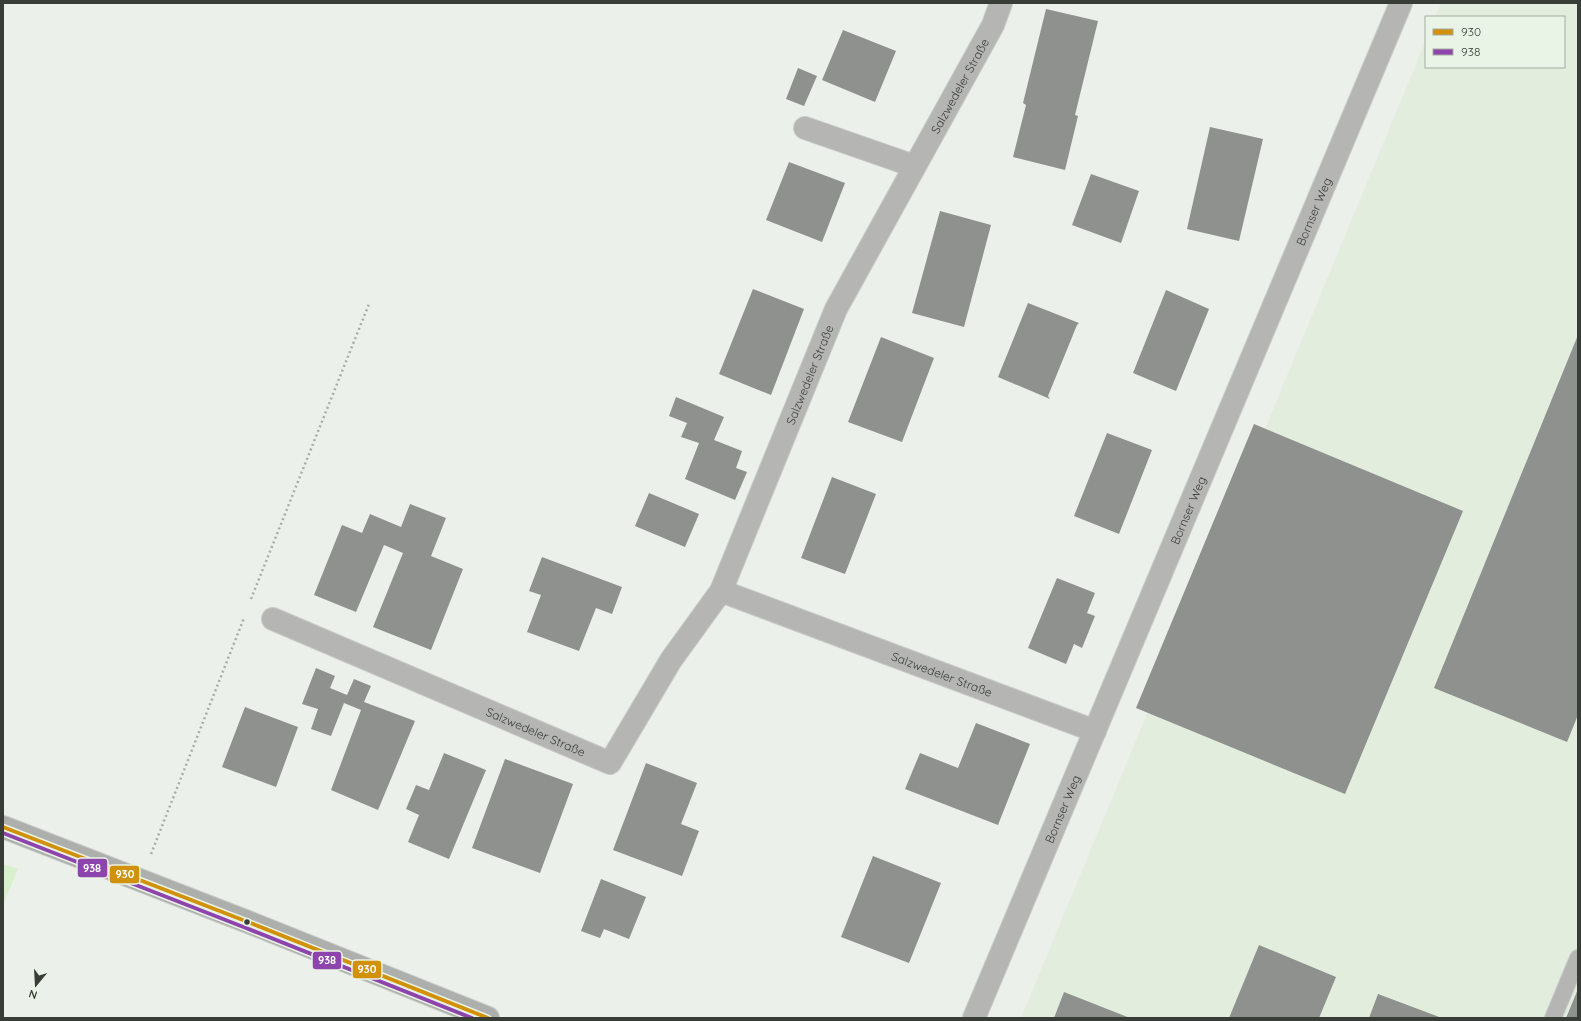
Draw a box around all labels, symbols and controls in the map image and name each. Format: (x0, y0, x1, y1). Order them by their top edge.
legend (1425, 16, 1565, 68)
text: 930 (1461, 24, 1481, 39)
street label: Salzwedeler Straße (927, 35, 992, 136)
text: 938 (1461, 44, 1480, 59)
street label: Bornser Weg (1292, 175, 1334, 248)
street label: Salzwedeler Straße (782, 322, 836, 427)
street label: Bornser Weg (1167, 474, 1209, 546)
street label: Salzwedeler Straße (890, 648, 995, 699)
street label: Salzwedeler Straße (484, 704, 588, 759)
street label: Bornser Weg (1041, 772, 1083, 845)
line badge: 938 (77, 858, 108, 878)
text: 938 (83, 861, 101, 875)
line badge: 930 (109, 865, 140, 884)
text: 930 (116, 867, 135, 881)
unlabelled marker (242, 917, 252, 927)
line badge: 938 (312, 951, 342, 970)
text: 938 (318, 953, 336, 967)
line badge: 930 (352, 960, 382, 979)
text: 930 (358, 962, 377, 976)
north arrow (16, 965, 56, 1005)
text: N (27, 987, 39, 1002)

